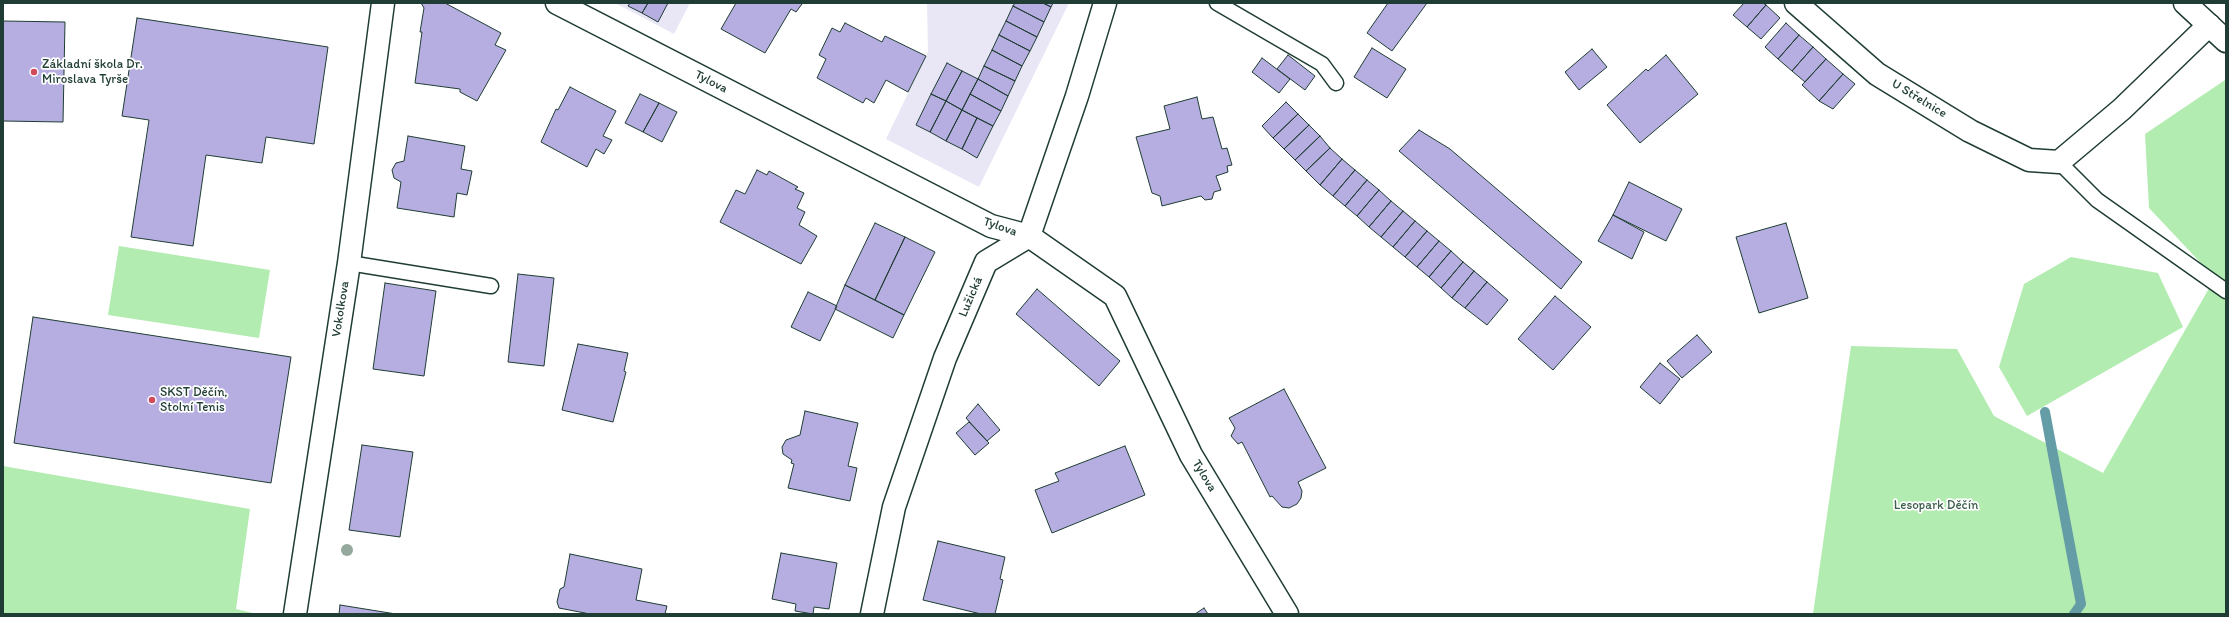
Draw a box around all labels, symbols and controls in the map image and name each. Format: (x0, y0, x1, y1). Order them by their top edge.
place label: Základní škola Dr. Miroslava Tyrše (42, 57, 143, 88)
marker: Základní škola Dr. Miroslava Tyrše (29, 67, 39, 77)
street label: Tylova (692, 67, 730, 97)
street label: U Střelnice (1888, 76, 1950, 122)
street label: Tylova (981, 214, 1019, 240)
street label: Lužická (956, 274, 986, 320)
street label: Vokolkova (329, 280, 353, 338)
place label: SKST Děčín, Stolní Tenis (160, 385, 228, 416)
marker: SKST Děčín, Stolní Tenis (147, 395, 157, 405)
street label: Tylova (1188, 457, 1220, 495)
park label: Lesopark Děčín (1894, 498, 1978, 514)

